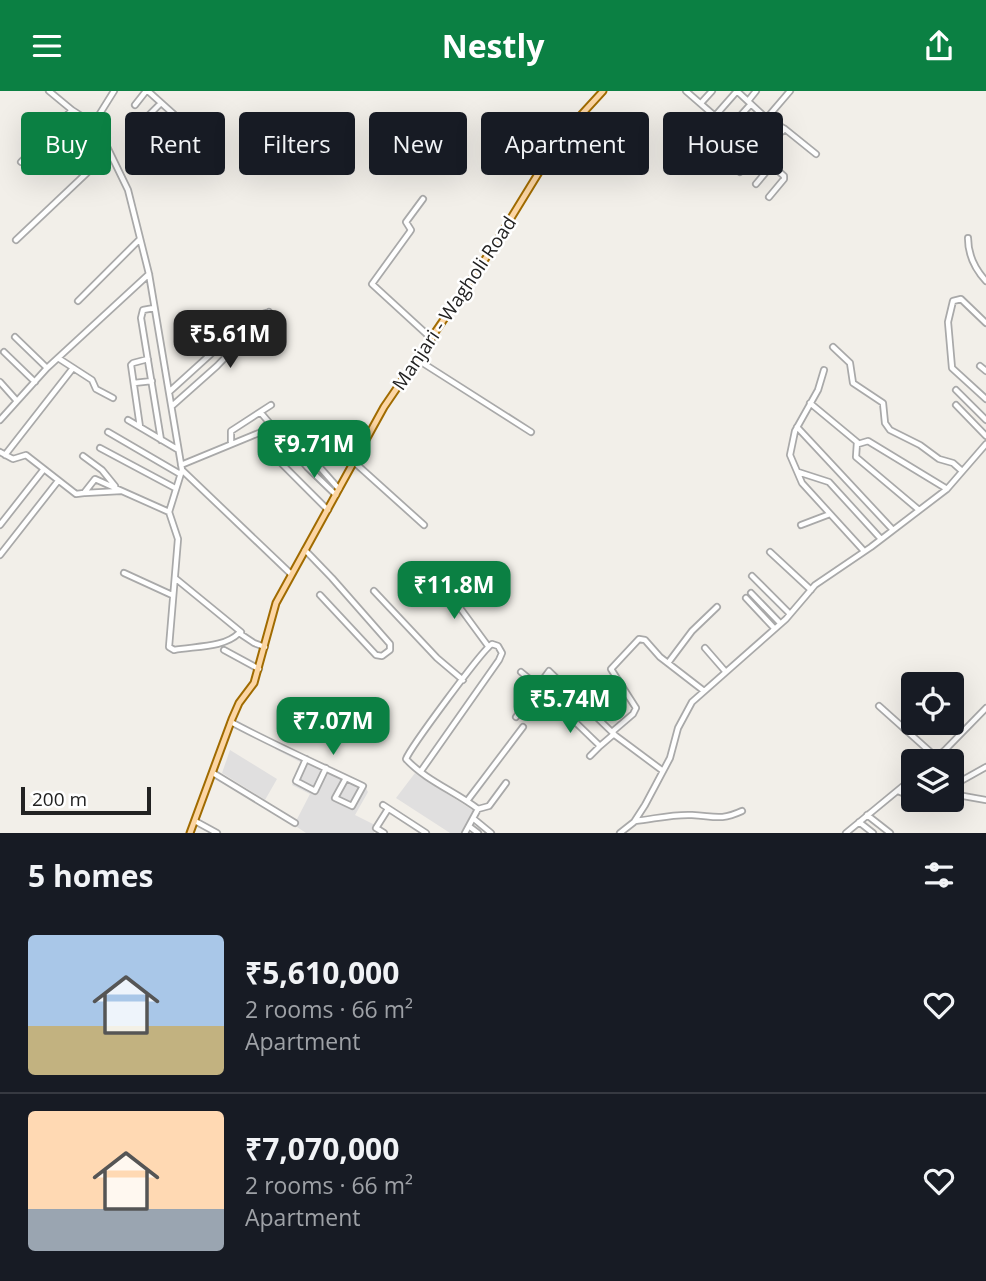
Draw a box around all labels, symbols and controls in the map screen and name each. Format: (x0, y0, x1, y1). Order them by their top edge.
text: Nestly (442, 24, 544, 67)
icon: menu (28, 27, 66, 65)
icon: share (920, 27, 958, 65)
chip: Buy (21, 112, 111, 175)
chip: Rent (125, 112, 225, 175)
chip: Filters (239, 112, 355, 175)
chip: New (369, 112, 467, 175)
chip: Apartment (481, 112, 649, 175)
chip: House (663, 112, 783, 175)
street label: Manjari - Wagholi Road (386, 211, 522, 395)
pin: ₹5.61M (173, 310, 287, 370)
text: ₹5.61M (190, 317, 270, 349)
pin: ₹9.71M (257, 421, 371, 480)
text: ₹9.71M (274, 427, 354, 459)
pin: ₹11.8M (397, 561, 511, 621)
text: ₹11.8M (414, 568, 494, 600)
map controls (901, 672, 964, 812)
button: locate (901, 672, 964, 735)
pin: ₹5.74M (513, 675, 627, 735)
text: ₹5.74M (530, 682, 610, 714)
pin: ₹7.07M (276, 697, 390, 757)
text: ₹7.07M (293, 704, 373, 736)
button: layers (901, 749, 964, 812)
scale bar (21, 784, 150, 816)
text: 200 m (32, 786, 87, 812)
text: 5 homes (28, 855, 153, 896)
icon: filters (920, 856, 958, 894)
text: ₹5,610,000 (245, 952, 399, 993)
icon: home (84, 963, 168, 1047)
icon: heart (920, 986, 958, 1024)
text: 2 rooms · 66 m² (245, 993, 413, 1025)
text: Apartment (245, 1025, 361, 1057)
text: ₹7,070,000 (245, 1128, 399, 1169)
icon: home (84, 1139, 168, 1223)
icon: heart (920, 1162, 958, 1200)
text: 2 rooms · 66 m² (245, 1169, 413, 1201)
text: Apartment (245, 1201, 361, 1233)

